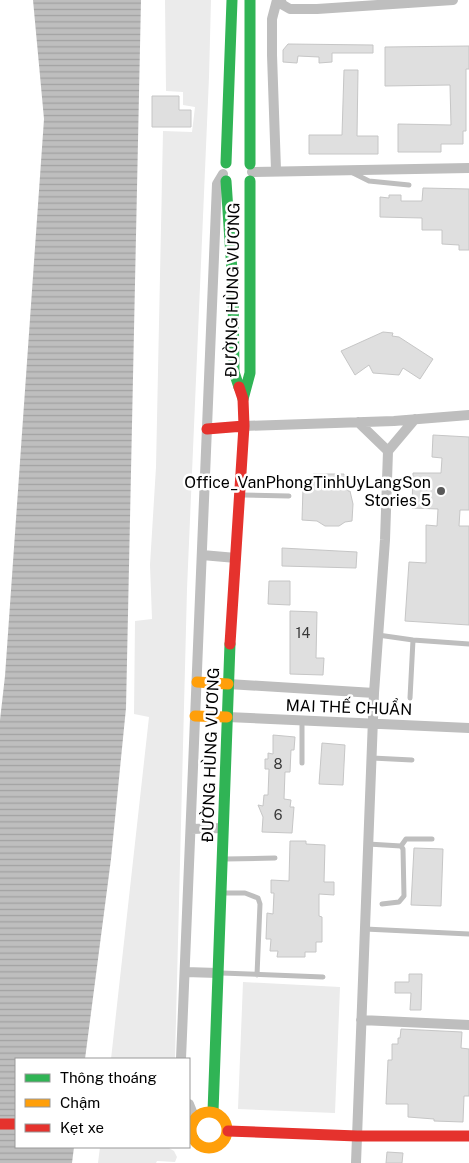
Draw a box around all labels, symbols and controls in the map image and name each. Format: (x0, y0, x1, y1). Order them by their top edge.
street label: ĐƯỜNG HÙNG VƯƠNG (220, 202, 244, 378)
place label: Office_VanPhongTinhUyLangSon Stories 5 (184, 473, 431, 510)
marker: Office_VanPhongTinhUyLangSon Stories 5 (435, 485, 447, 497)
house number: 14 (296, 625, 310, 641)
street label: ĐƯỜNG HÙNG VƯƠNG (197, 667, 223, 843)
street label: MAI THẾ CHUẨN (285, 693, 413, 719)
house number: 8 (273, 756, 283, 772)
house number: 6 (274, 807, 283, 823)
legend (15, 1058, 190, 1148)
text: Thông thoáng (60, 1069, 157, 1086)
text: Chậm (60, 1094, 100, 1111)
text: Kẹt xe (60, 1119, 104, 1136)

